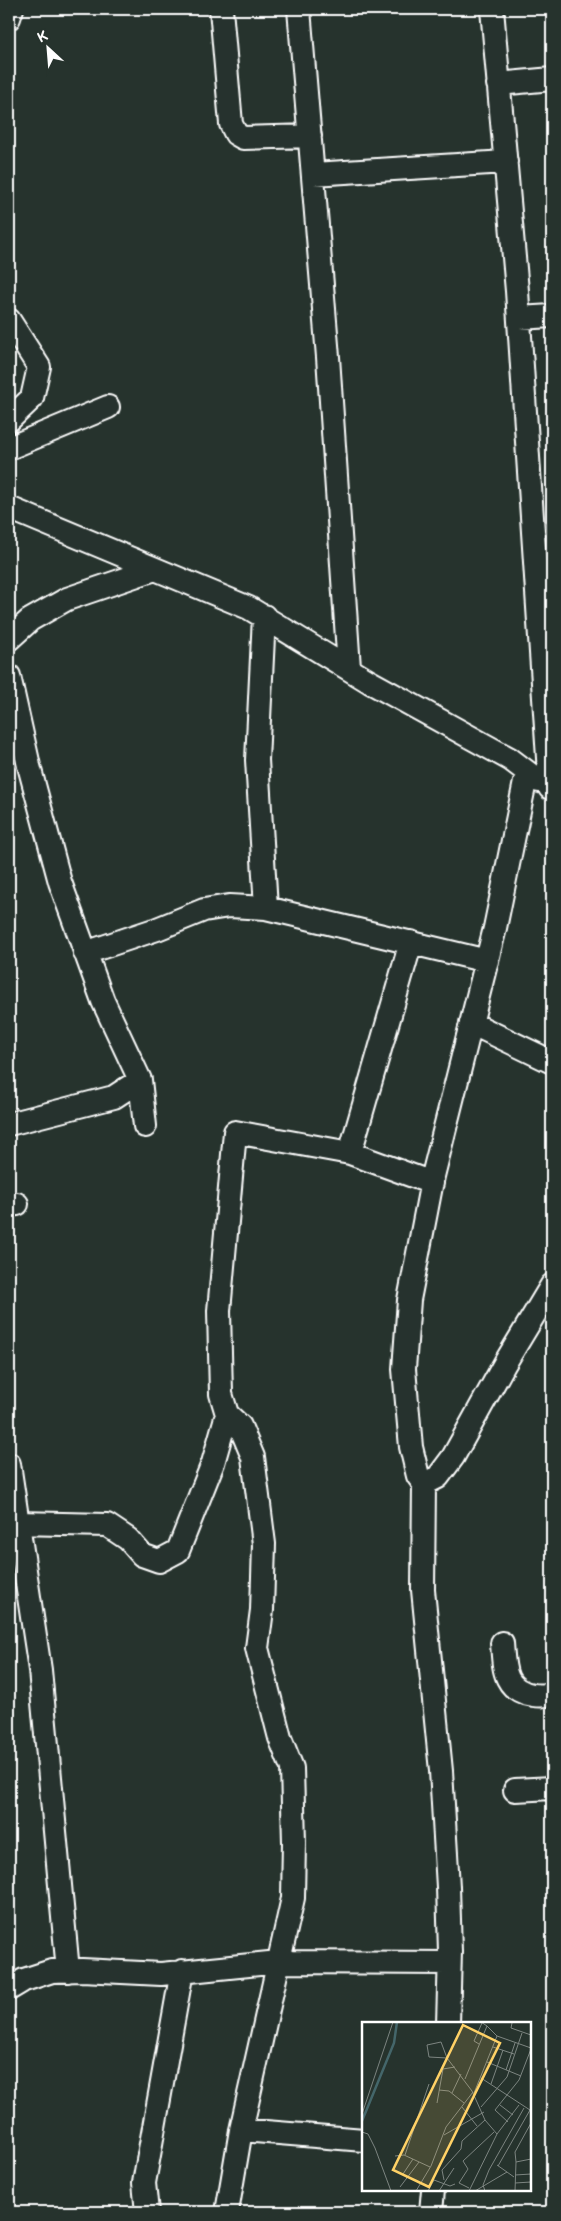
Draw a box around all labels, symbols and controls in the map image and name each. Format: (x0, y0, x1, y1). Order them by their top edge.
north arrow (22, 22, 72, 72)
text: K (35, 27, 51, 46)
inset map (362, 2022, 531, 2191)

